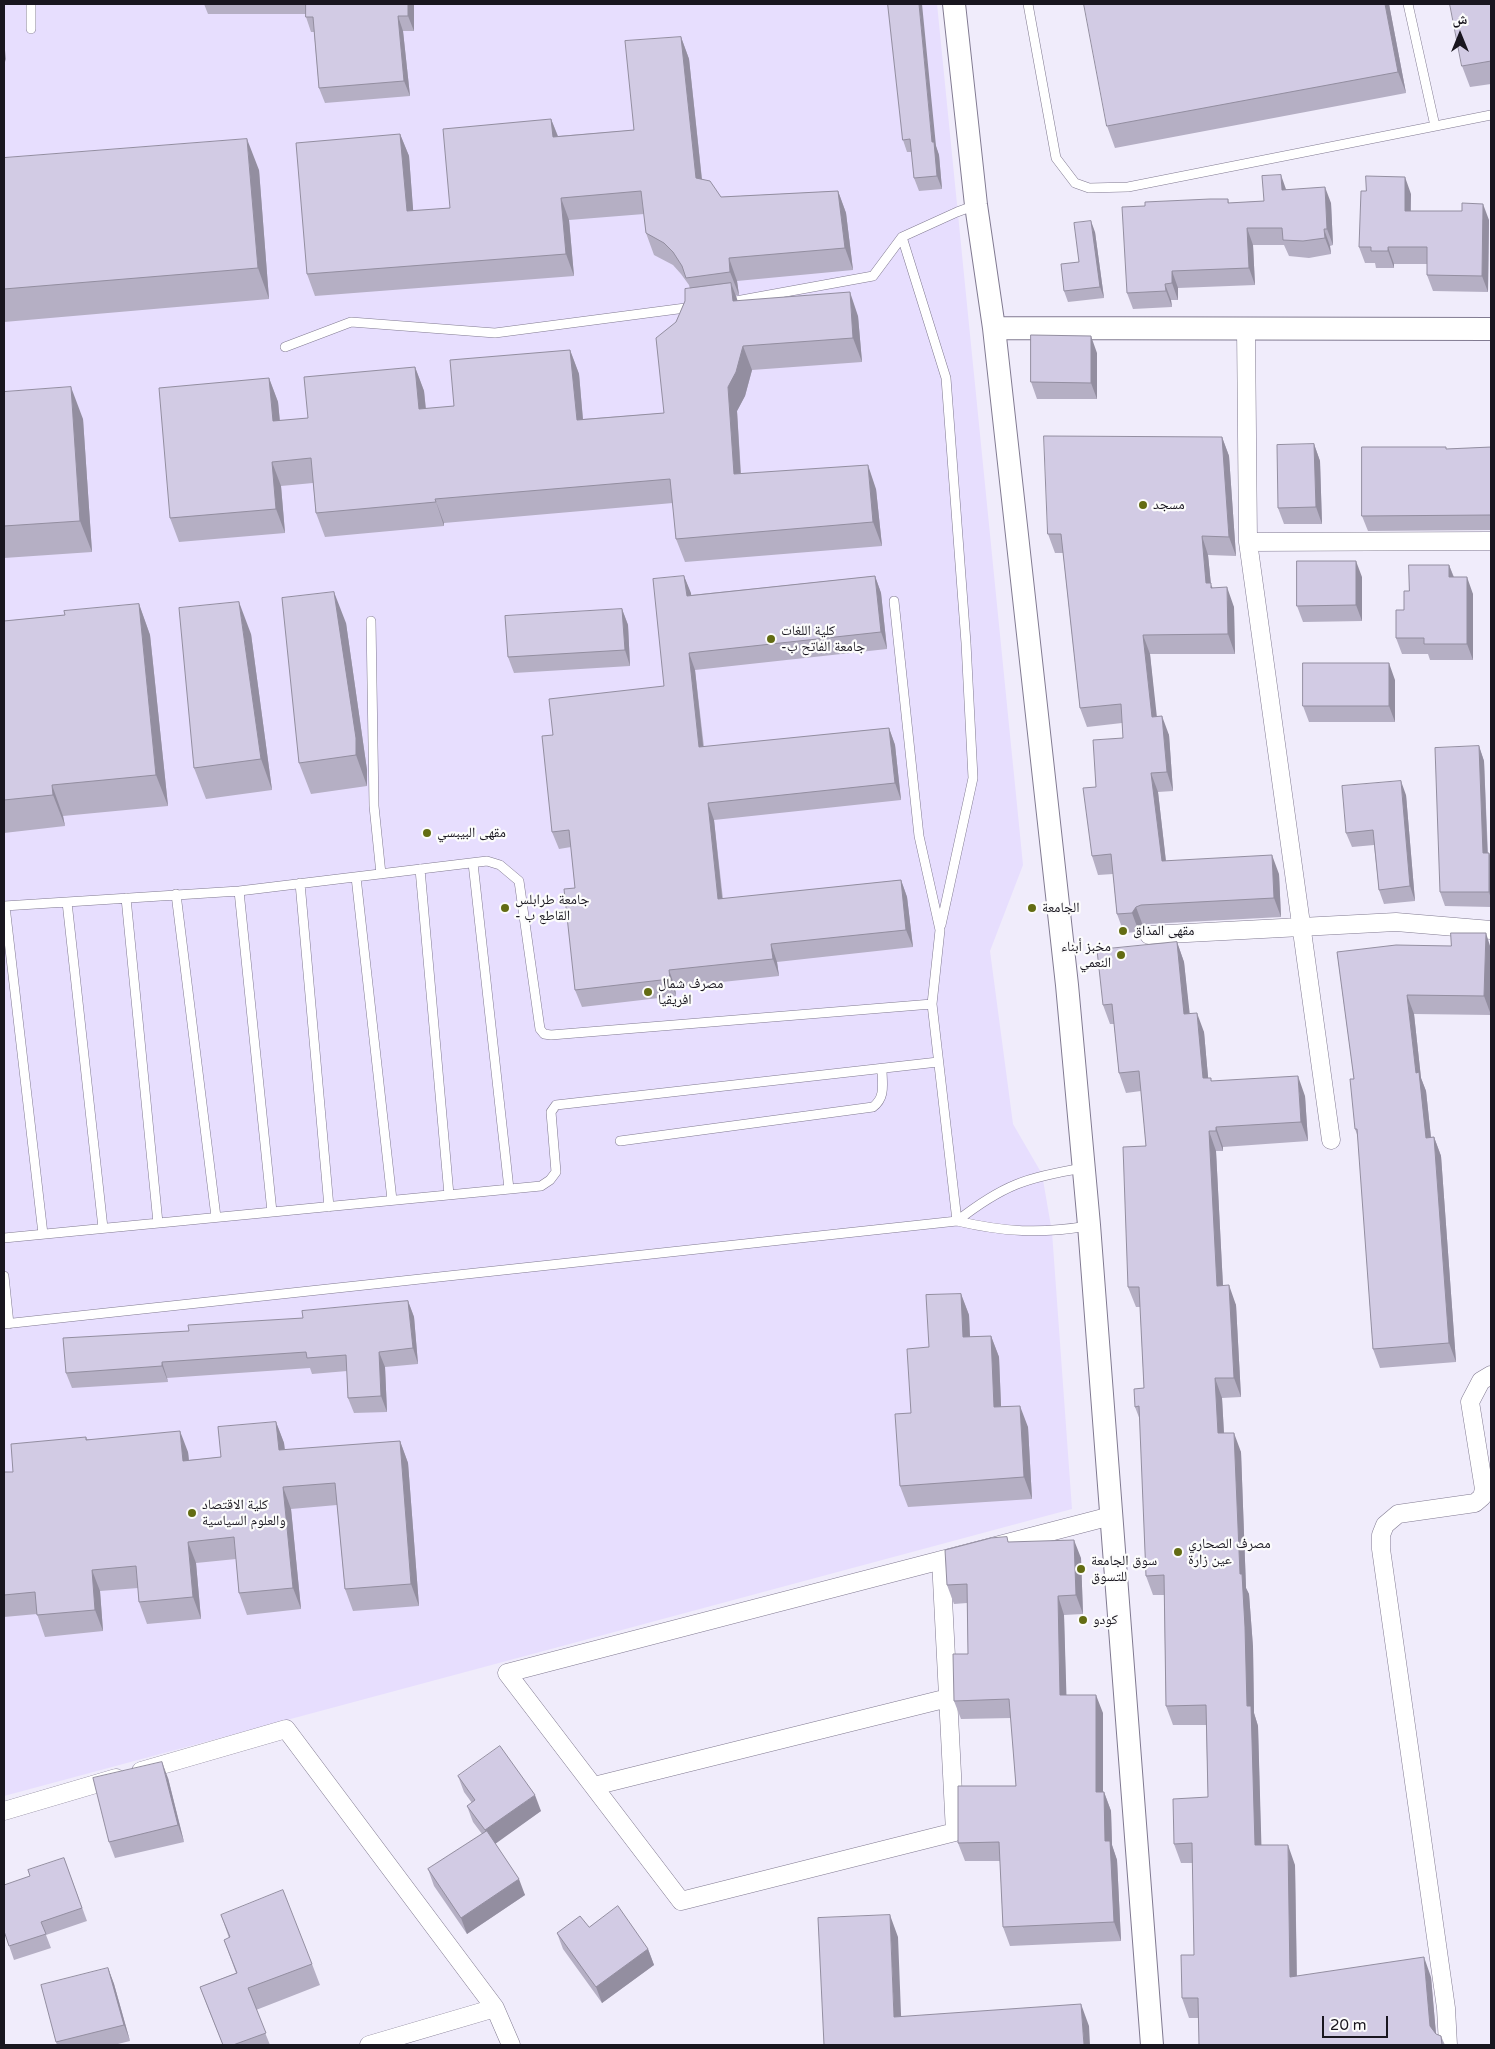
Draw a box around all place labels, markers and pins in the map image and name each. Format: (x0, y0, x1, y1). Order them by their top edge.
place label: مسجد (1153, 497, 1185, 513)
marker: مسجد (1137, 499, 1149, 511)
place label: كلية اللغات -جامعة الفاتح ب (781, 623, 865, 656)
marker: كلية اللغات -جامعة الفاتح ب (765, 633, 777, 645)
place label: مقهى البيبسي (437, 825, 506, 841)
marker: مقهى البيبسي (421, 827, 433, 839)
place label: جامعة طرابلس - القاطع ب (515, 892, 589, 924)
place label: الجامعة (1042, 900, 1080, 916)
marker: جامعة طرابلس - القاطع ب (499, 902, 511, 914)
marker: الجامعة (1026, 902, 1038, 914)
place label: مقهى المذاق (1133, 923, 1195, 939)
marker: مقهى المذاق (1117, 925, 1129, 937)
place label: مخبز أبناء النعمي (1061, 939, 1111, 972)
marker: مخبز أبناء النعمي (1115, 949, 1127, 961)
place label: مصرف شمال افريقيا (658, 976, 723, 1009)
marker: مصرف شمال افريقيا (642, 986, 654, 998)
place label: كلية الاقتصاد والعلوم السياسية (202, 1497, 286, 1530)
marker: كلية الاقتصاد والعلوم السياسية (186, 1507, 198, 1519)
place label: مصرف الصحاري عين زارة (1188, 1536, 1271, 1568)
marker: مصرف الصحاري عين زارة (1172, 1546, 1184, 1558)
place label: سوق الجامعة للتسوق (1091, 1553, 1157, 1585)
marker: سوق الجامعة للتسوق (1075, 1563, 1087, 1575)
place label: كودو (1093, 1612, 1118, 1628)
marker: كودو (1077, 1614, 1089, 1626)

